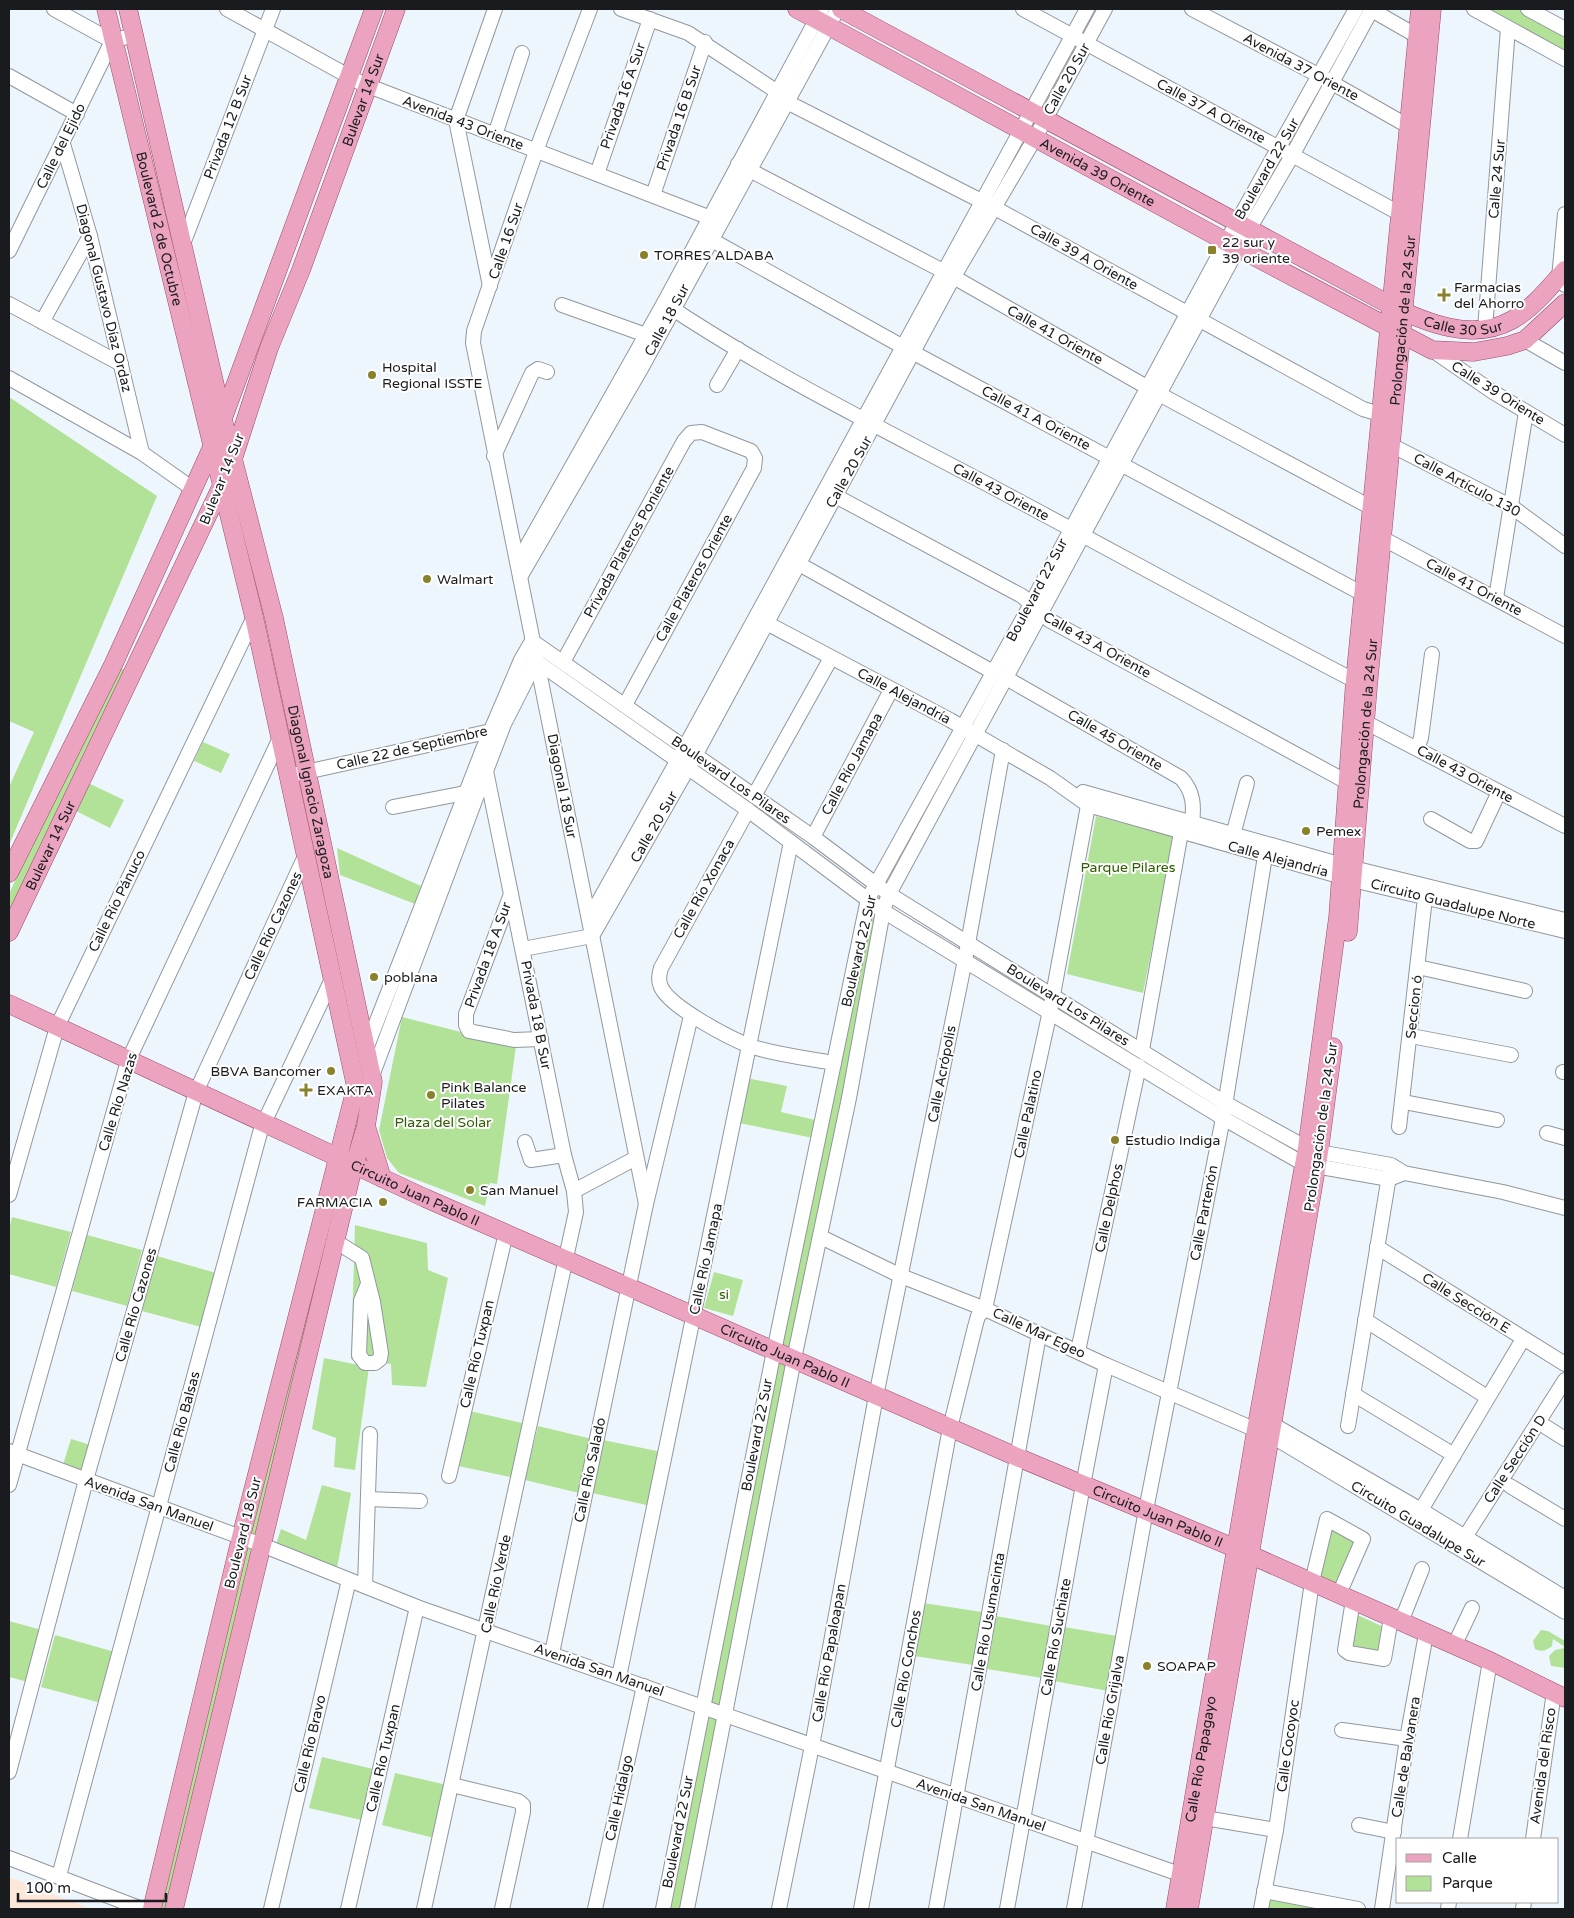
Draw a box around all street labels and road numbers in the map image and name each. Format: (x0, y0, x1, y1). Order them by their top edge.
street label: Avenida 37 Oriente (1240, 29, 1362, 105)
street label: Calle 20 Sur (1040, 39, 1094, 118)
street label: Privada 16 A Sur (597, 40, 649, 151)
street label: Bulevar 14 Sur (338, 51, 388, 149)
street label: Privada 16 B Sur (653, 62, 705, 173)
street label: Privada 12 B Sur (200, 72, 256, 182)
street label: Calle 37 A Oriente (1154, 75, 1268, 147)
street label: Avenida 43 Oriente (400, 92, 526, 154)
street label: Calle del Ejido (33, 100, 89, 192)
street label: Boulevard 22 Sur (1231, 115, 1303, 223)
street label: Avenida 39 Oriente (1037, 134, 1158, 210)
street label: Calle 24 Sur (1485, 138, 1509, 219)
street label: Boulevard 2 de Octubre (132, 150, 186, 308)
street label: Calle 16 Sur (485, 200, 527, 281)
street label: Diagonal Gustavo Díaz Ordaz (72, 202, 136, 394)
street label: Calle 39 A Oriente (1027, 220, 1141, 294)
street label: Prolongación de la 24 Sur (1386, 234, 1419, 406)
street label: Calle 18 Sur (641, 280, 694, 359)
street label: Calle 41 Oriente (1004, 302, 1106, 368)
street label: Calle 30 Sur (1421, 312, 1506, 338)
street label: Calle 39 Oriente (1448, 357, 1548, 429)
street label: Calle 41 A Oriente (979, 382, 1093, 454)
street label: Bulevar 14 Sur (196, 430, 248, 527)
street label: Calle 20 Sur (822, 432, 876, 511)
street label: Calle Artículo 130 (1411, 450, 1524, 520)
street label: Calle 43 Oriente (950, 459, 1052, 525)
street label: Privada Plateros Poniente (580, 463, 678, 621)
street label: Calle Plateros Oriente (652, 511, 736, 645)
street label: Boulevard 22 Sur (1003, 535, 1072, 645)
street label: Calle 41 Oriente (1423, 554, 1525, 620)
street label: Calle 43 A Oriente (1040, 608, 1154, 682)
street label: Prolongación de la 24 Sur (1350, 637, 1381, 810)
street label: Calle Alejandría (854, 664, 954, 728)
street label: Diagonal Ignacio Zaragoza (284, 703, 338, 880)
street label: Calle 45 Oriente (1064, 706, 1166, 774)
street label: Calle Río Jamapa (818, 710, 886, 818)
street label: Calle 22 de Septiembre (335, 722, 489, 774)
street label: Diagonal 18 Sur (544, 732, 581, 840)
street label: Boulevard Los Pilares (668, 732, 794, 828)
street label: Calle 43 Oriente (1414, 741, 1516, 807)
street label: Calle 20 Sur (627, 788, 682, 866)
street label: Bulevar 14 Sur (22, 797, 79, 893)
street label: Calle Río Xonaca (670, 836, 738, 942)
street label: Calle Alejandría (1226, 837, 1330, 881)
street label: Calle Río Pánuco (85, 847, 149, 955)
street label: Calle Río Cazones (240, 869, 306, 983)
street label: Circuito Guadalupe Norte (1369, 875, 1537, 933)
street label: Boulevard 22 Sur (838, 893, 880, 1009)
street label: Privada 18 A Sur (461, 899, 515, 1010)
street label: Privada 18 B Sur (517, 959, 555, 1072)
street label: Boulevard Los Pilares (1003, 960, 1133, 1050)
street label: Seccion ó (1402, 974, 1426, 1040)
street label: Calle Acrópolis (924, 1024, 960, 1124)
street label: Prolongación de la 24 Sur (1301, 1041, 1341, 1213)
street label: Calle Río Nazas (95, 1050, 141, 1153)
street label: Calle Palatino (1010, 1068, 1046, 1160)
street label: Circuito Juan Pablo II (348, 1156, 482, 1229)
street label: Calle Delphos (1091, 1162, 1127, 1254)
street label: Calle Partenón (1186, 1164, 1222, 1262)
street label: Calle Río Jamapa (686, 1202, 726, 1316)
street label: Calle Río Cazones (112, 1246, 161, 1364)
street label: Calle Sección E (1419, 1269, 1513, 1337)
street label: Calle Río Tuxpan (456, 1298, 498, 1410)
street label: Calle Mar Egeo (990, 1304, 1088, 1362)
street label: Circuito Juan Pablo II (718, 1320, 852, 1391)
street label: Calle Río Balsas (160, 1369, 204, 1474)
street label: Boulevard 22 Sur (738, 1377, 776, 1493)
street label: Calle Sección D (1480, 1412, 1550, 1506)
street label: Calle Río Salado (571, 1416, 609, 1524)
street label: Avenida San Manuel (82, 1473, 216, 1535)
street label: Boulevard 18 Sur (221, 1475, 265, 1591)
street label: Circuito Guadalupe Sur (1348, 1477, 1489, 1571)
street label: Circuito Juan Pablo II (1090, 1481, 1226, 1551)
street label: Calle Río Verde (477, 1533, 515, 1635)
street label: Calle Río Usumacinta (967, 1551, 1009, 1693)
street label: Calle Río Suchiate (1037, 1577, 1075, 1697)
street label: Calle Río Papaloapan (808, 1582, 850, 1724)
street label: Calle Río Conchos (887, 1608, 925, 1729)
street label: Avenida San Manuel (532, 1640, 666, 1700)
street label: Calle Río Grijalva (1092, 1654, 1128, 1766)
street label: Calle Río Bravo (290, 1693, 330, 1795)
street label: Calle Río Papagayo (1181, 1695, 1219, 1824)
street label: Calle de Balvanera (1388, 1695, 1424, 1819)
street label: Calle Cocoyoc (1273, 1699, 1303, 1793)
street label: Calle Río Tuxpan (362, 1702, 404, 1814)
street label: Avenida del Risco (1526, 1707, 1560, 1825)
street label: Calle Hidalgo (602, 1753, 636, 1843)
street label: Boulevard 22 Sur (659, 1774, 697, 1890)
street label: Avenida San Manuel (914, 1775, 1048, 1835)

